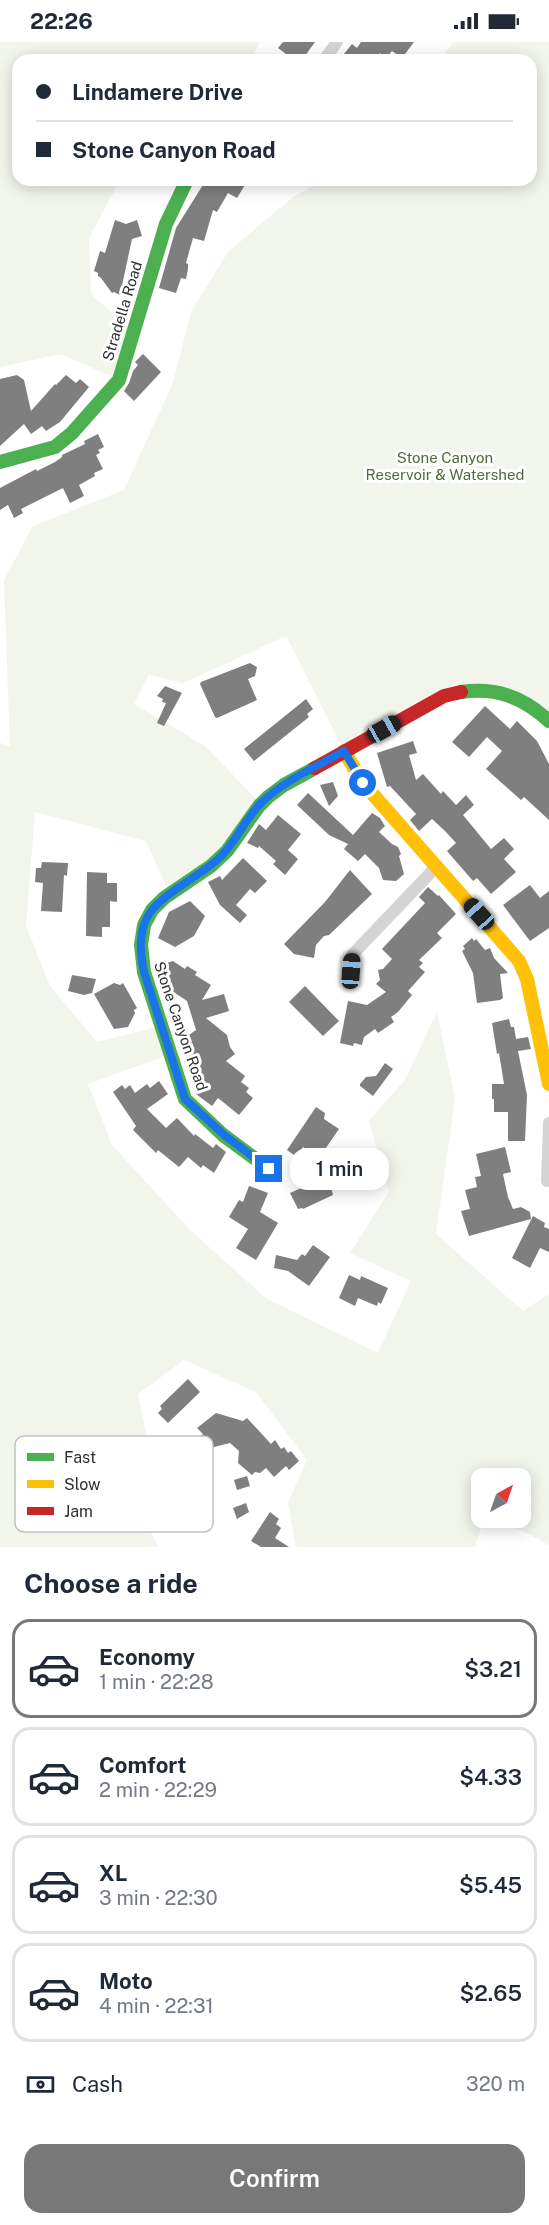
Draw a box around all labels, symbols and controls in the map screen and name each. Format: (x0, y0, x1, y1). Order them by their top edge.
text: 22:26 (30, 8, 93, 34)
text: Lindamere Drive (72, 79, 243, 105)
text: Stone Canyon Road (72, 137, 276, 163)
street label: Stradella Road (99, 259, 145, 363)
park label: Stone Canyon Reservoir & Watershed (366, 449, 524, 483)
car (364, 712, 404, 746)
route start (349, 769, 376, 796)
car (460, 895, 498, 933)
car (341, 952, 361, 990)
street label: Stone Canyon Road (151, 959, 211, 1093)
callout: 1 min (290, 1148, 389, 1190)
route end (255, 1155, 282, 1182)
text: 1 min (316, 1157, 363, 1181)
legend (15, 1436, 213, 1532)
text: Fast (64, 1448, 96, 1467)
north arrow (471, 1468, 531, 1528)
map controls (471, 1468, 531, 1528)
text: Slow (64, 1475, 101, 1494)
text: Jam (64, 1502, 93, 1521)
text: Choose a ride (24, 1567, 198, 1599)
icon: car (27, 1642, 81, 1696)
text: Economy (99, 1644, 195, 1670)
text: $3.21 (464, 1656, 522, 1682)
text: 1 min · 22:28 (99, 1670, 214, 1694)
icon: car (27, 1750, 81, 1804)
text: Comfort (99, 1752, 186, 1778)
text: $4.33 (459, 1764, 522, 1790)
text: 2 min · 22:29 (99, 1778, 217, 1802)
icon: car (27, 1858, 81, 1912)
text: XL (99, 1860, 127, 1886)
text: $5.45 (459, 1872, 522, 1898)
text: 3 min · 22:30 (99, 1886, 218, 1910)
icon: car (27, 1966, 81, 2020)
text: Moto (99, 1968, 153, 1994)
text: $2.65 (460, 1980, 522, 2006)
text: 4 min · 22:31 (99, 1994, 214, 2018)
icon: cash (24, 2068, 57, 2101)
text: Cash (72, 2071, 123, 2097)
text: 320 m (466, 2072, 525, 2096)
button: Confirm (24, 2144, 525, 2213)

